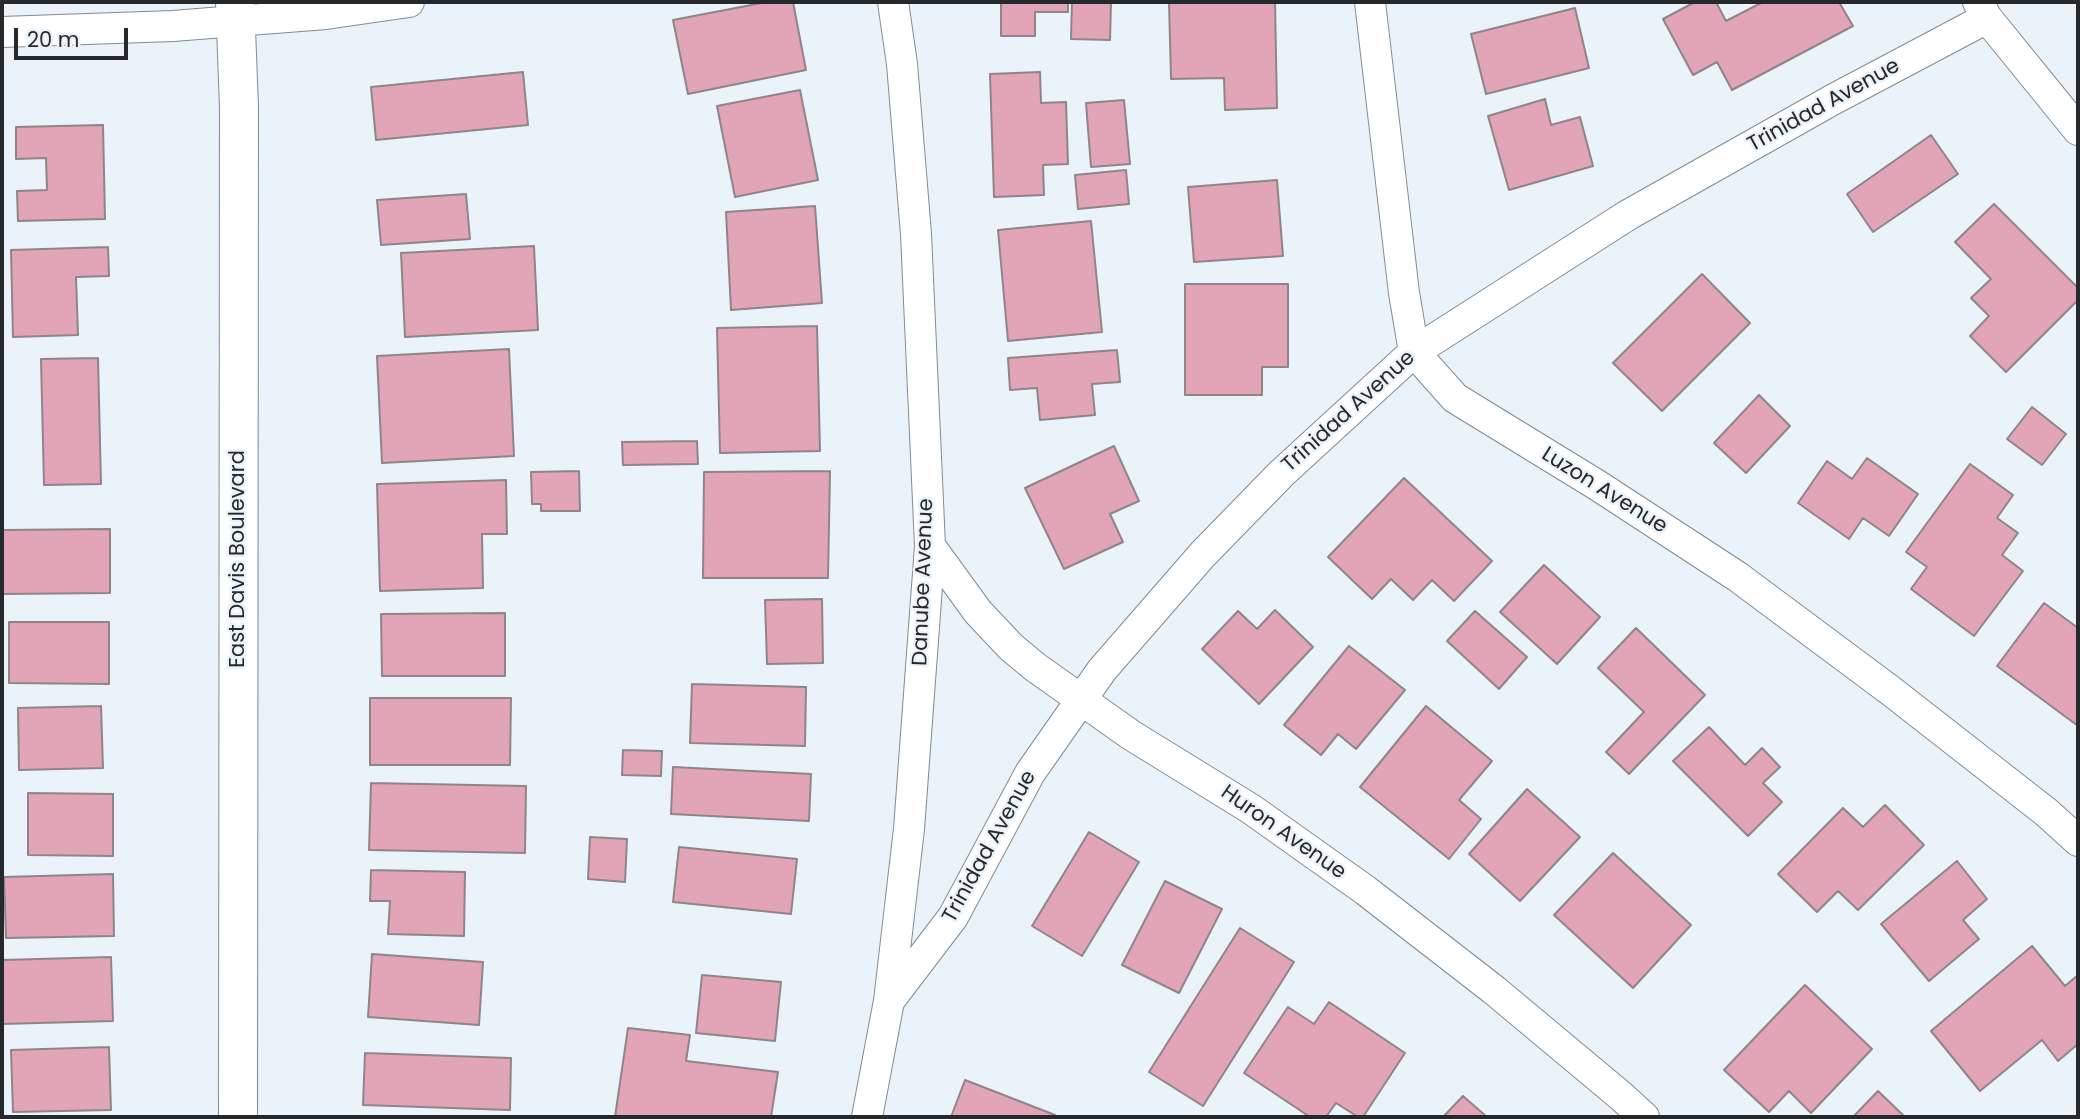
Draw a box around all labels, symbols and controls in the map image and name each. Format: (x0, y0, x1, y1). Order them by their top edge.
scale bar (18, 14, 131, 58)
text: 20 m (27, 25, 80, 54)
street label: Trinidad Avenue (1744, 54, 1904, 158)
street label: Trinidad Avenue (1277, 346, 1421, 478)
street label: Luzon Avenue (1537, 442, 1671, 540)
street label: East Davis Boulevard (226, 450, 252, 668)
street label: Danube Avenue (908, 498, 940, 666)
street label: Trinidad Avenue (938, 767, 1042, 927)
street label: Huron Avenue (1216, 780, 1350, 886)

